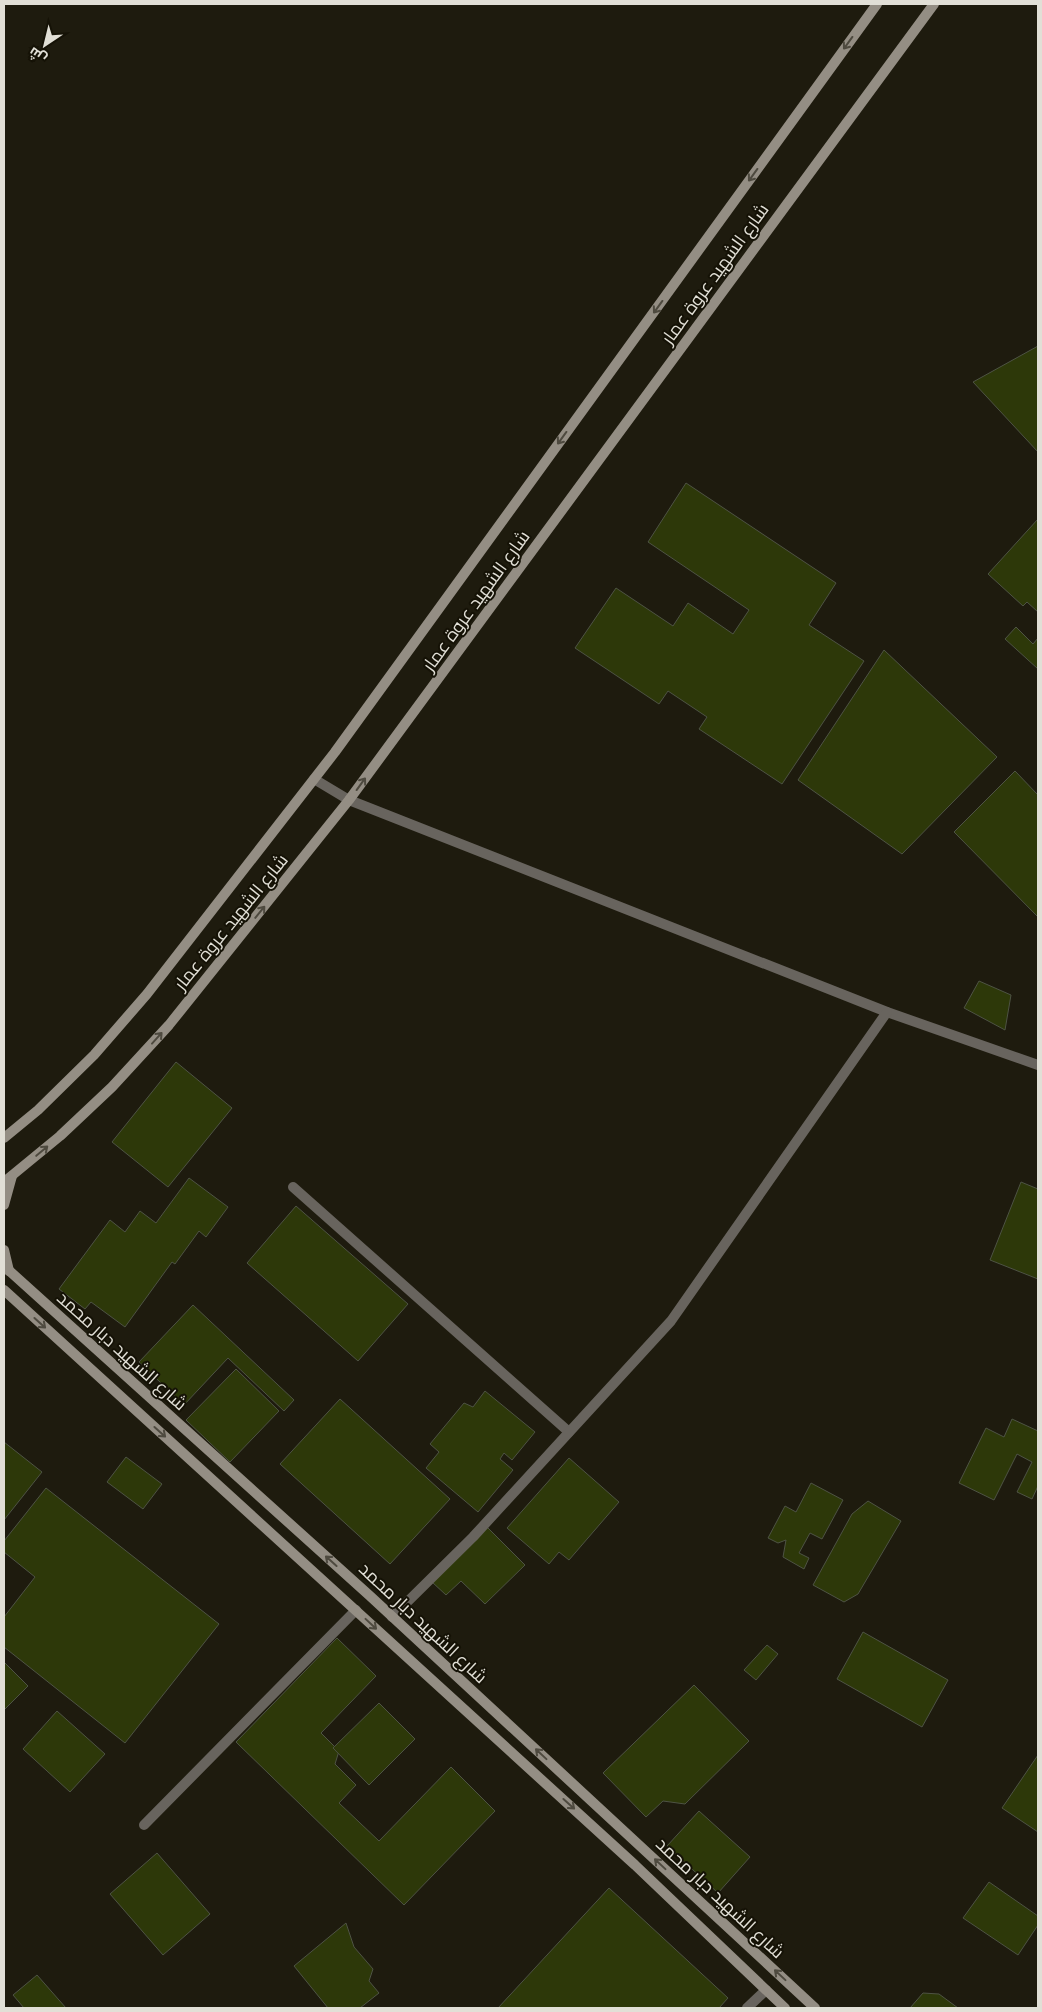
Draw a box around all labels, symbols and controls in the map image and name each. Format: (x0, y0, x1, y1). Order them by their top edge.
north arrow (20, 20, 70, 70)
one-way arrow (843, 36, 853, 50)
text: ش (26, 43, 50, 67)
one-way arrow (748, 168, 758, 182)
street label: شارع الشهيد عروة عمار (656, 199, 774, 350)
one-way arrow (652, 299, 663, 313)
one-way arrow (557, 431, 567, 445)
street label: شارع الشهيد عروة عمار (417, 526, 535, 677)
one-way arrow (356, 777, 366, 791)
street label: شارع الشهيد عروة عمار (169, 849, 293, 996)
one-way arrow (254, 905, 265, 918)
one-way arrow (151, 1031, 163, 1044)
one-way arrow (35, 1146, 48, 1157)
street label: شارع الشهيد دبار محمد (52, 1287, 192, 1416)
one-way arrow (33, 1317, 46, 1329)
one-way arrow (154, 1426, 167, 1438)
one-way arrow (325, 1555, 338, 1567)
street label: شارع الشهيد دبار محمد (354, 1558, 492, 1689)
one-way arrow (365, 1618, 378, 1630)
one-way arrow (535, 1748, 547, 1760)
one-way arrow (563, 1798, 575, 1810)
street label: شارع الشهيد دبار محمد (651, 1833, 789, 1964)
one-way arrow (654, 1858, 667, 1870)
one-way arrow (773, 1969, 786, 1981)

